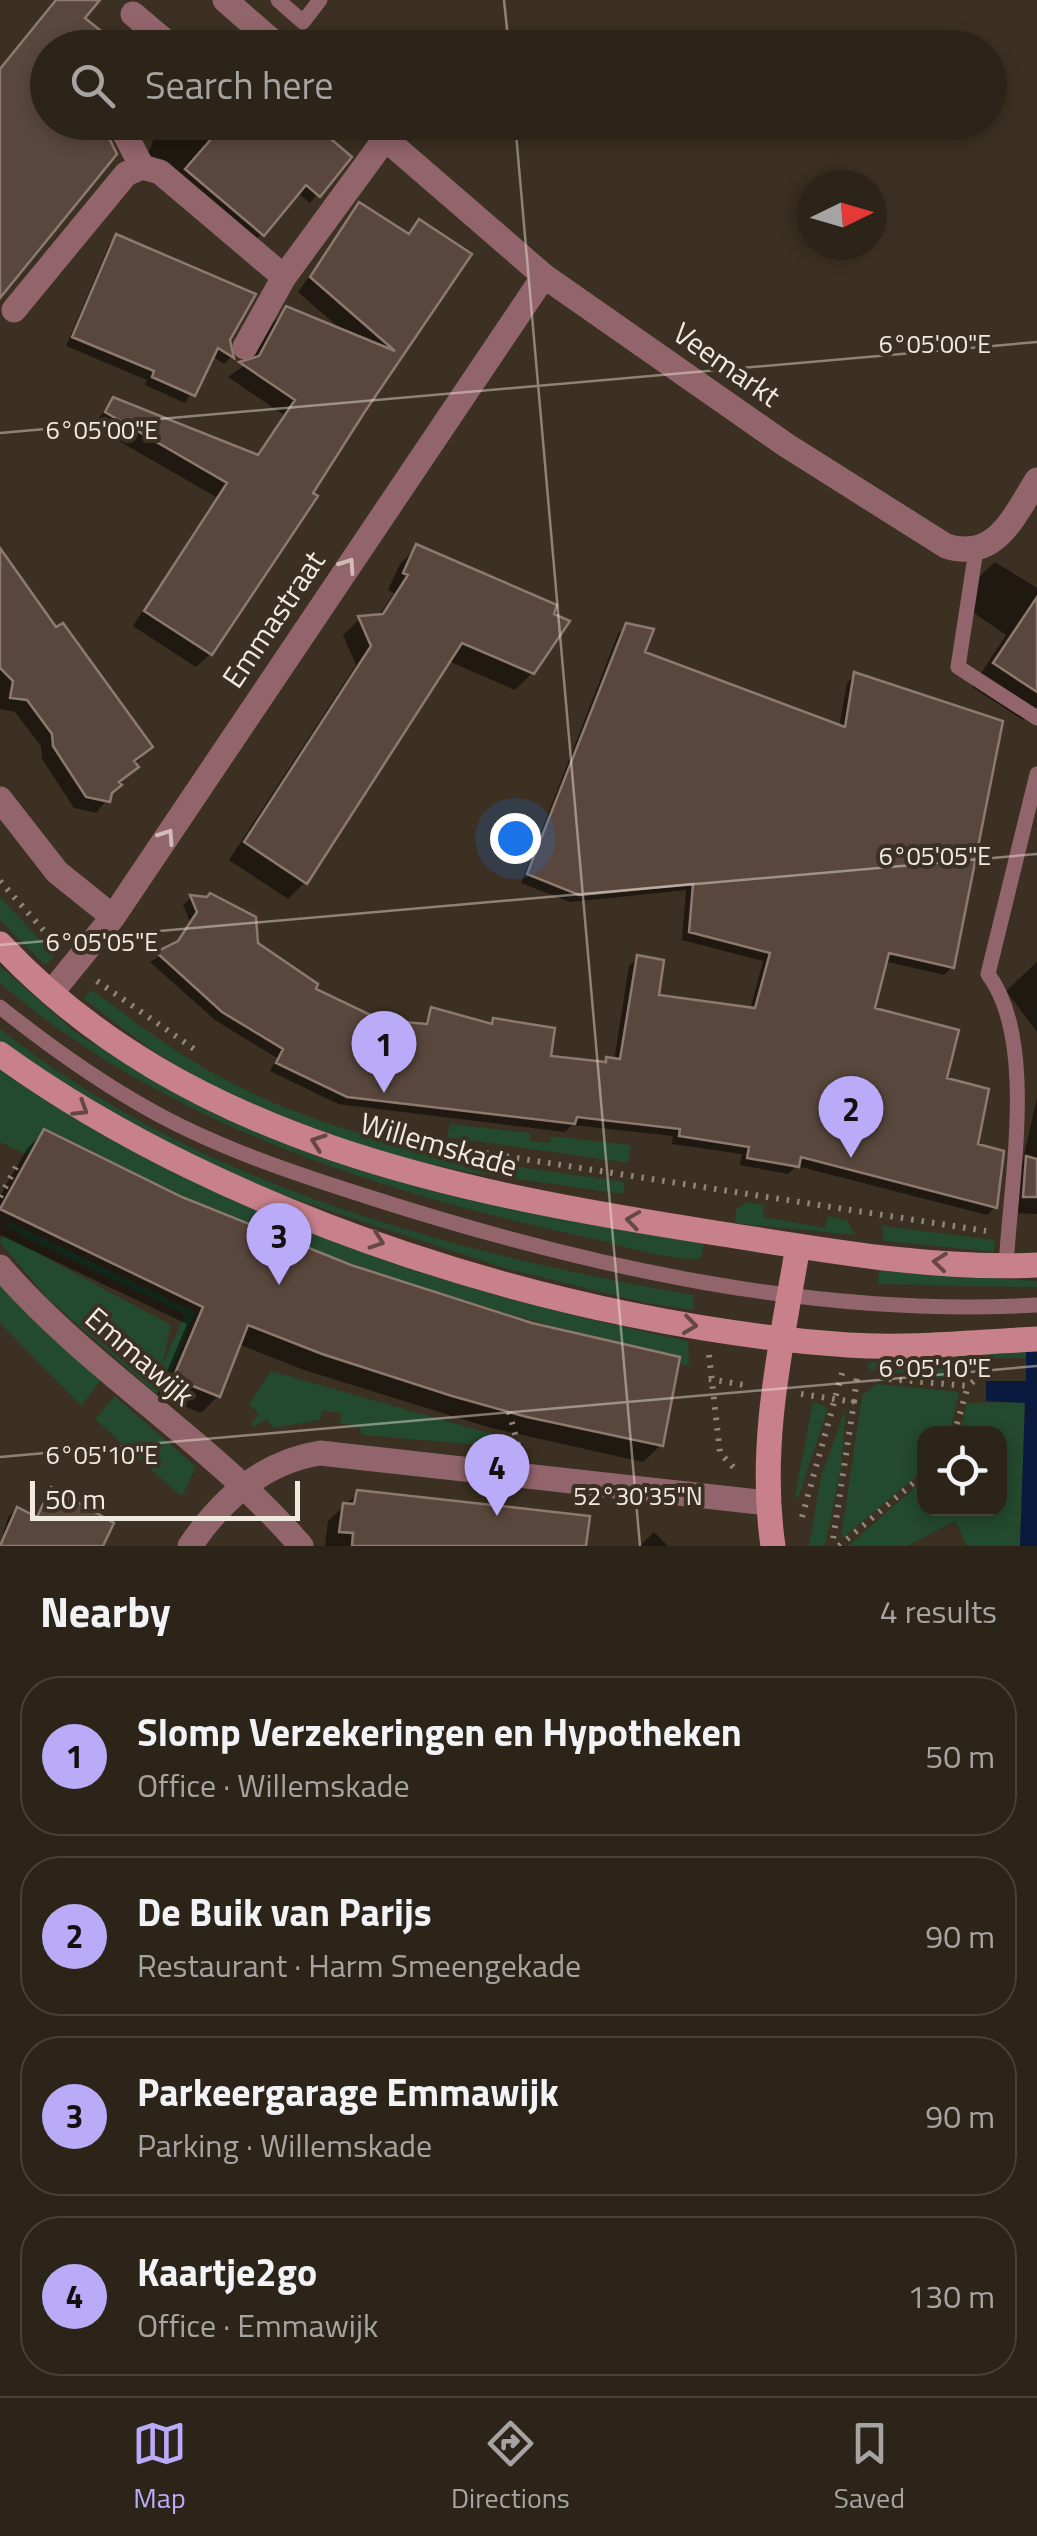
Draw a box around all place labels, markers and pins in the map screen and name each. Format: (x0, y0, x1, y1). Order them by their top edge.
pin: 1 (352, 1010, 416, 1093)
pin: 2 (818, 1076, 884, 1158)
pin: 3 (246, 1202, 312, 1285)
pin: 4 (464, 1434, 530, 1516)

